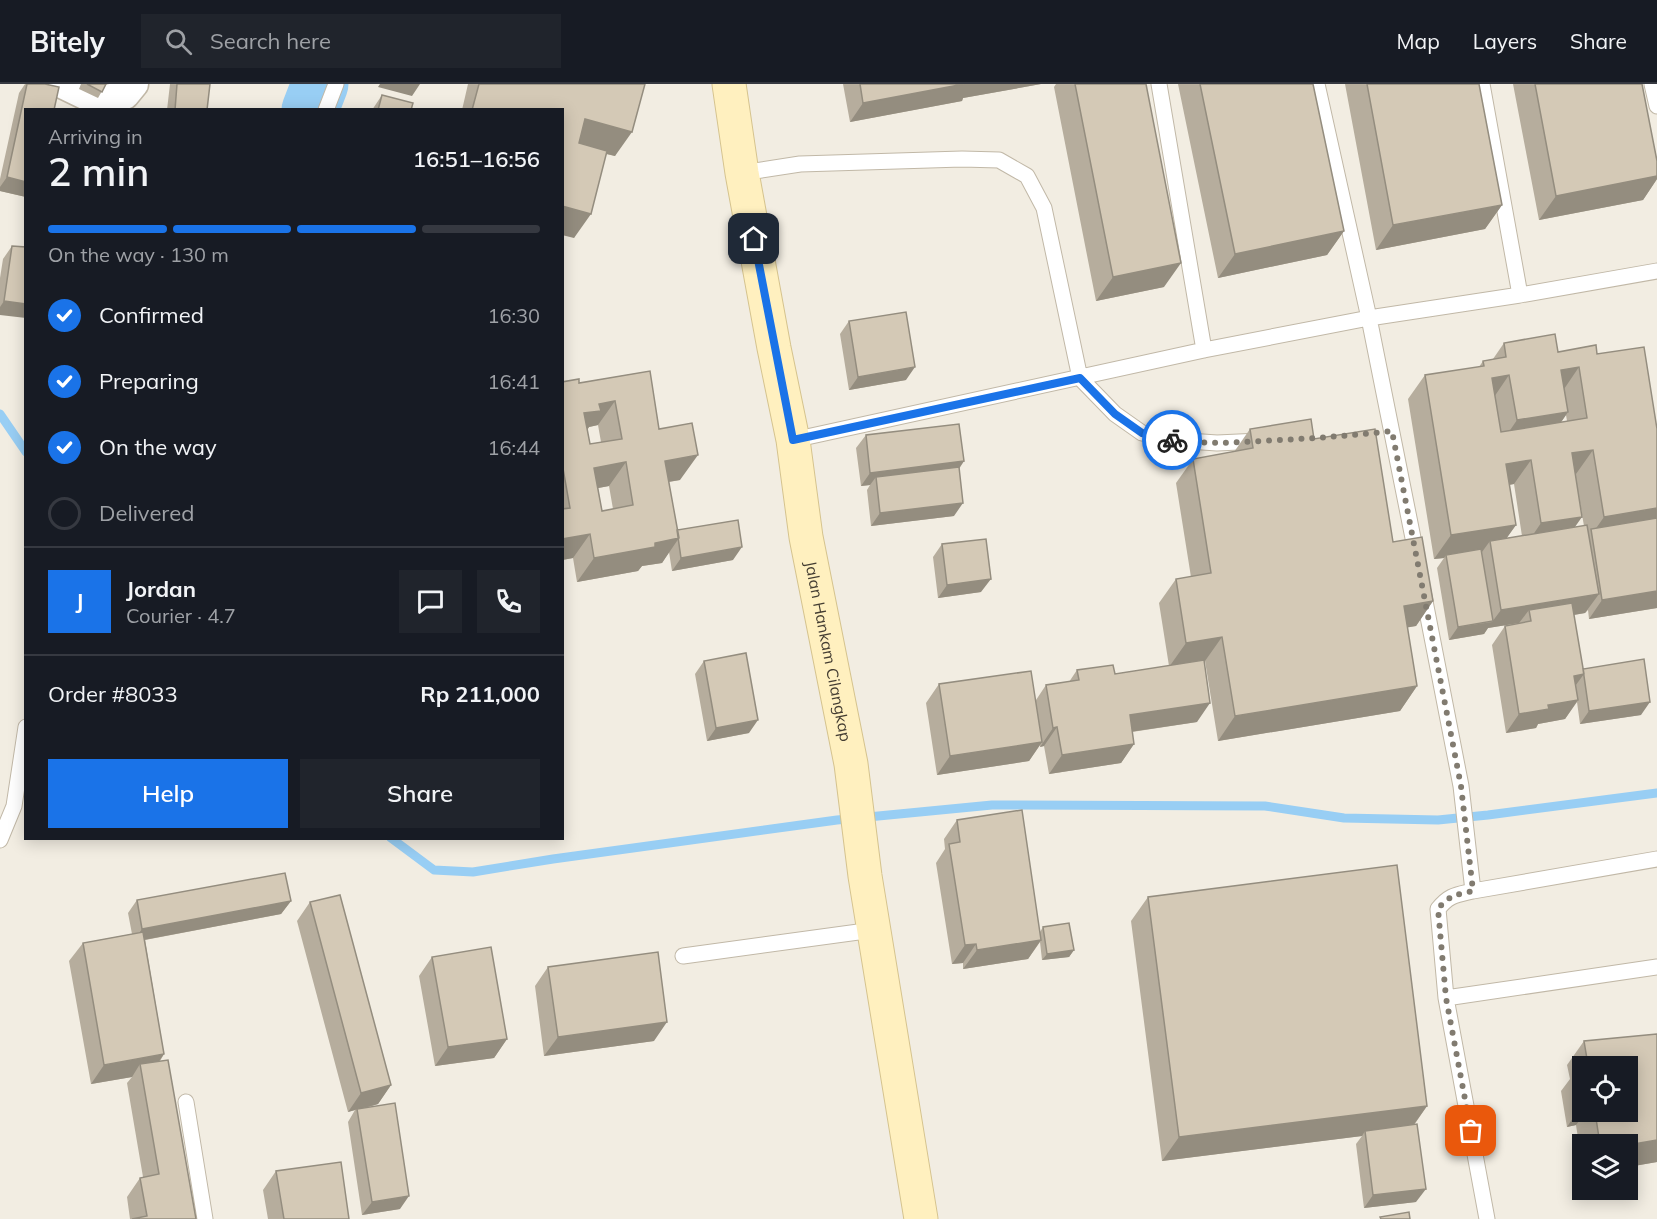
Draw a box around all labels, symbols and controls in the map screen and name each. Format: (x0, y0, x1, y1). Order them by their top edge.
search box (141, 14, 561, 68)
text: Bitely (30, 24, 105, 59)
icon: search (162, 25, 195, 58)
text: Search here (210, 27, 331, 55)
text: Map (1397, 28, 1440, 54)
text: Layers (1473, 28, 1537, 54)
text: Share (1570, 28, 1627, 54)
text: Arriving in (48, 124, 143, 149)
text: 16:51–16:56 (413, 145, 540, 173)
text: 2 min (48, 147, 149, 196)
pin (728, 213, 779, 264)
icon: home (737, 222, 770, 255)
text: On the way · 130 m (48, 242, 229, 267)
icon: check (48, 299, 81, 332)
text: Confirmed (99, 301, 204, 329)
text: 16:30 (487, 303, 540, 328)
icon: check (48, 365, 81, 398)
text: Preparing (99, 367, 199, 395)
text: 16:41 (487, 369, 540, 394)
courier (1142, 410, 1202, 470)
icon: bike (1156, 424, 1189, 457)
icon: check (48, 431, 81, 464)
text: On the way (99, 433, 217, 461)
text: 16:44 (487, 435, 540, 460)
text: Delivered (99, 499, 194, 527)
street label: Jalan Hankam Cilangkap (801, 559, 856, 743)
button: chat (399, 570, 462, 633)
button: phone (477, 570, 540, 633)
text: Jordan (126, 575, 196, 603)
text: J (76, 587, 83, 615)
text: Courier · 4.7 (126, 603, 236, 628)
text: Order #8033 (48, 680, 178, 708)
text: Rp 211,000 (420, 680, 540, 708)
button: Help (48, 759, 288, 828)
button: Share (300, 759, 540, 828)
map controls (1572, 1056, 1638, 1200)
button: locate (1572, 1056, 1638, 1122)
pin (1445, 1105, 1496, 1156)
icon: bag (1454, 1114, 1487, 1147)
button: layers (1572, 1134, 1638, 1200)

